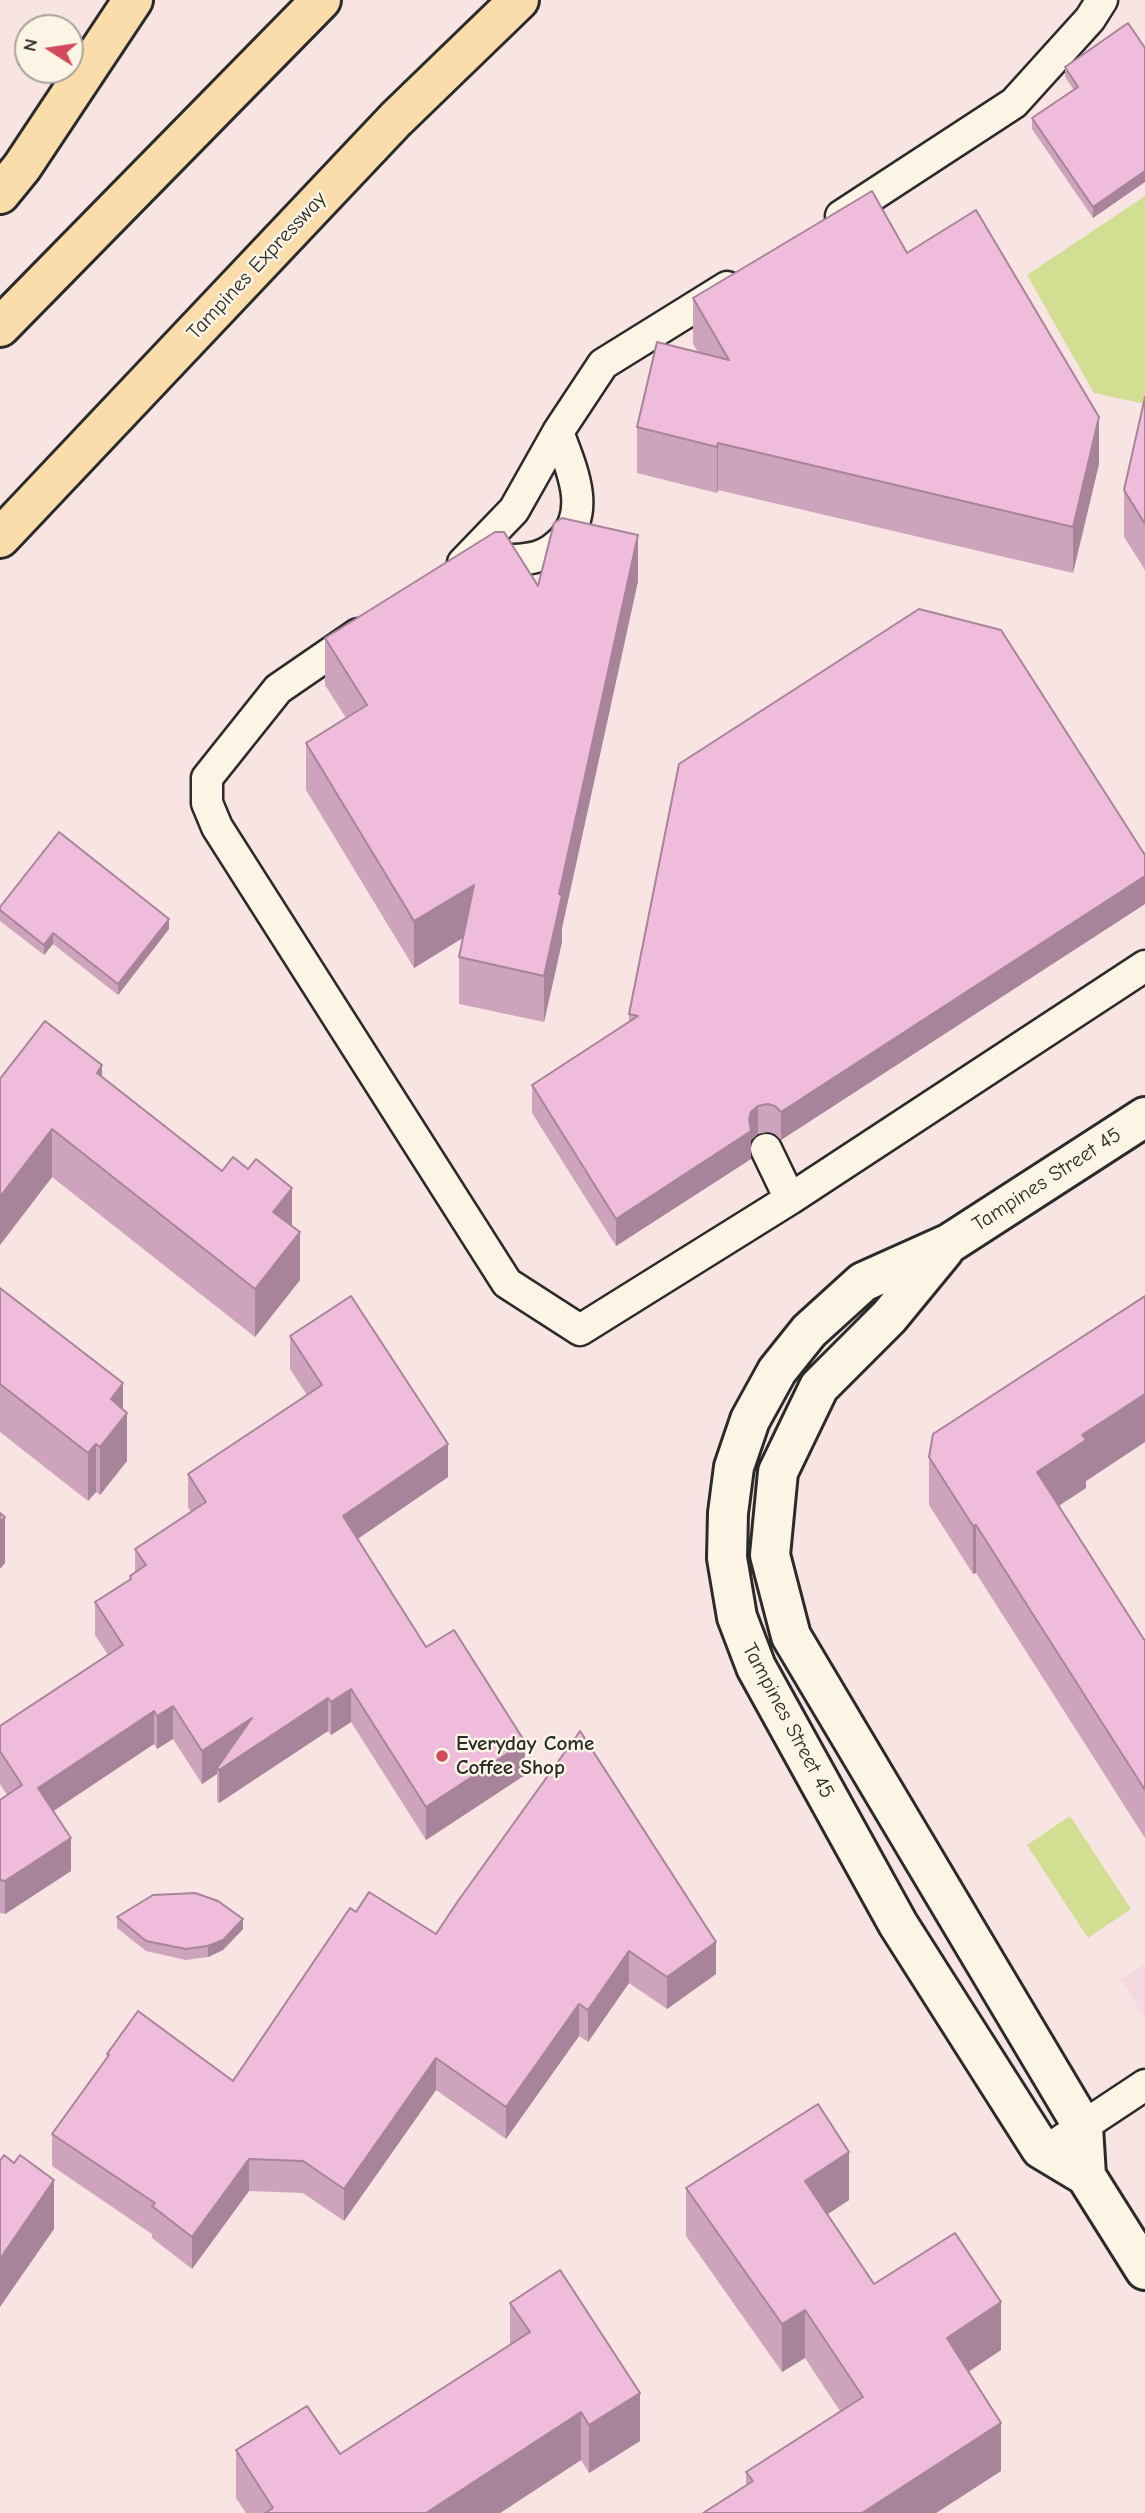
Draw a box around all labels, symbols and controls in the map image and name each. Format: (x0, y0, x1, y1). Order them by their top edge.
north arrow (14, 14, 84, 84)
text: N (18, 37, 42, 53)
street label: Tampines Expressway (182, 187, 332, 345)
street label: Tampines Street 45 (968, 1123, 1126, 1237)
street label: Tampines Street 45 (736, 1639, 840, 1803)
place label: Everyday Come Coffee Shop (456, 1731, 594, 1781)
marker: Everyday Come Coffee Shop (434, 1748, 450, 1764)

